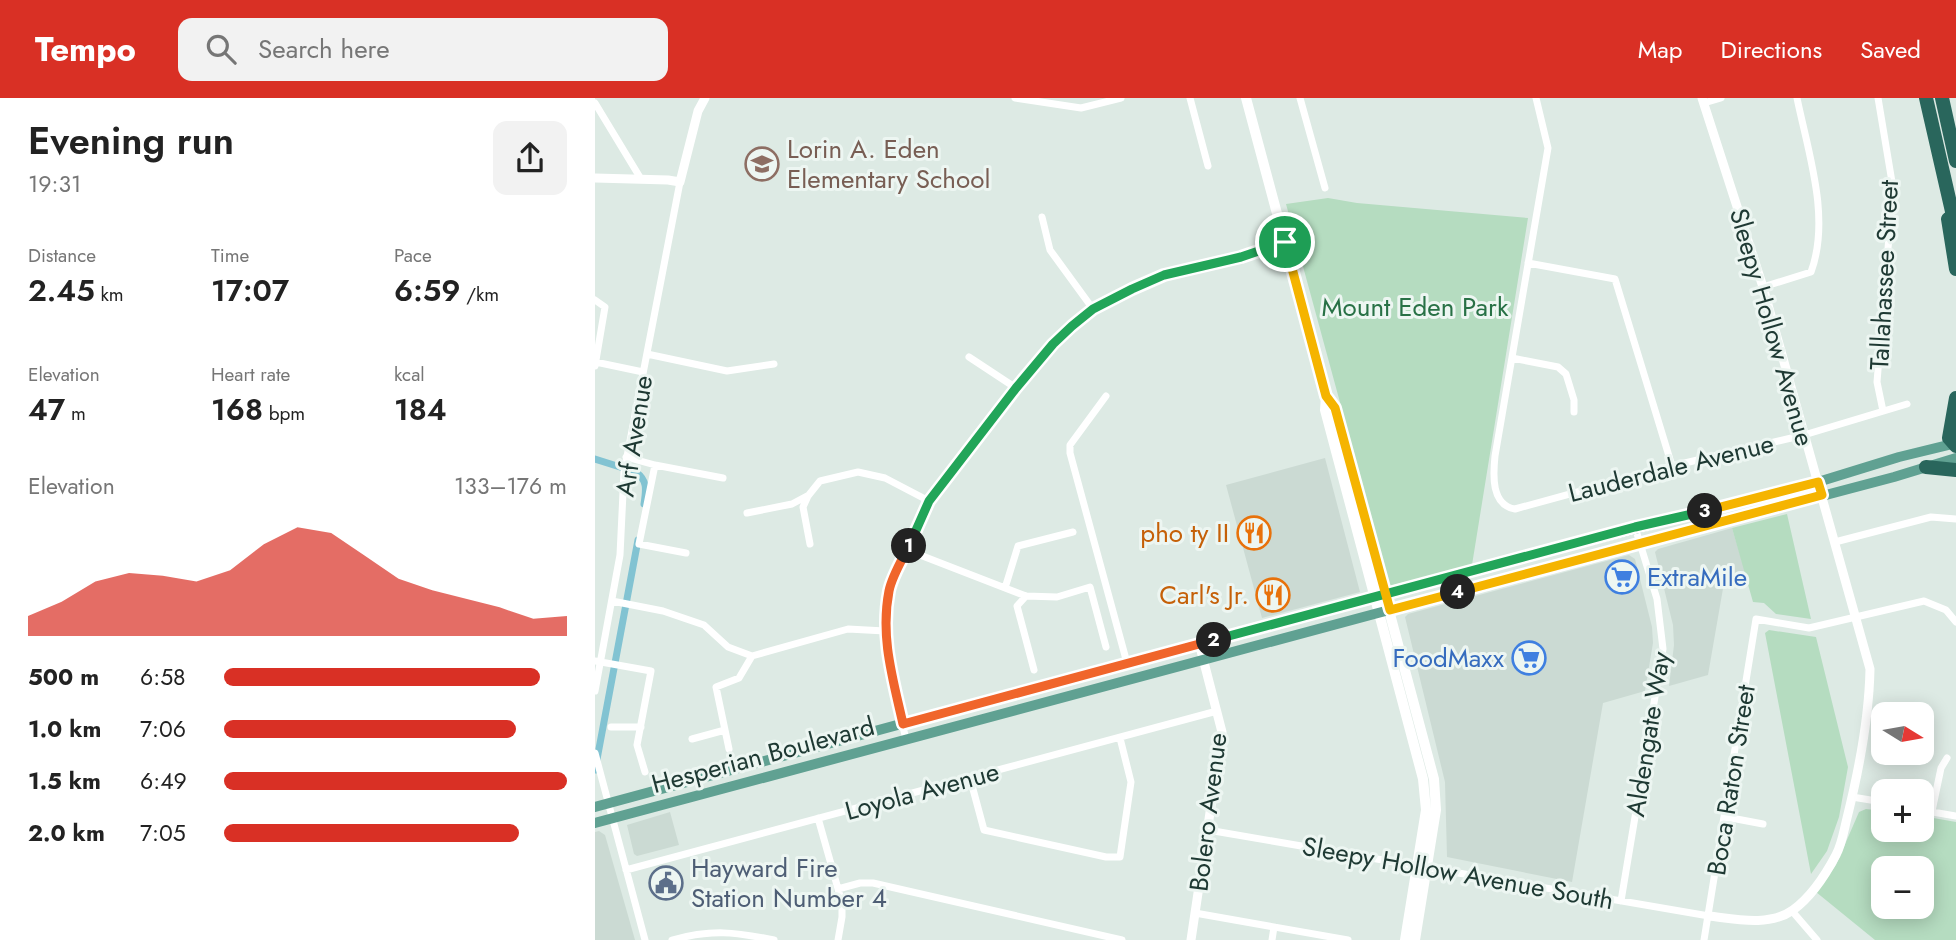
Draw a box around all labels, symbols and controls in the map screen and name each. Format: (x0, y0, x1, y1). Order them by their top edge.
search box (178, 18, 668, 81)
text: Tempo (35, 26, 136, 73)
icon: search (202, 30, 240, 68)
text: Search here (258, 30, 390, 68)
text: Map (1638, 32, 1683, 67)
text: Directions (1721, 32, 1822, 67)
text: Saved (1860, 32, 1921, 67)
text: Evening run (28, 113, 234, 168)
button: share (493, 121, 567, 195)
place label: Lorin A. Eden Elementary School (787, 130, 990, 198)
school or university icon: Lorin A. Eden Elementary School (743, 145, 781, 183)
text: 19:31 (28, 167, 81, 201)
street label: Tallahassee Street (1860, 178, 1908, 371)
street label: Sleepy Hollow Avenue (1720, 204, 1824, 450)
pin (1255, 212, 1315, 272)
icon: arrive (1266, 223, 1304, 261)
text: Distance (28, 242, 96, 269)
text: Time (211, 242, 249, 269)
text: Pace (394, 242, 432, 269)
text: 2.45 (28, 269, 95, 312)
text: 17:07 (211, 269, 289, 312)
text: 6:59 (394, 269, 460, 312)
text: km (95, 281, 124, 308)
text: /km (460, 281, 499, 308)
park label: Mount Eden Park (1322, 288, 1509, 326)
text: Elevation (28, 361, 100, 388)
text: Heart rate (211, 361, 290, 388)
text: kcal (394, 361, 425, 388)
street label: Arf Avenue (606, 373, 662, 499)
text: 47 (28, 388, 65, 431)
text: 168 (211, 388, 263, 431)
text: 184 (394, 388, 447, 431)
text: m (65, 400, 86, 427)
text: bpm (263, 400, 305, 427)
street label: Lauderdale Avenue (1564, 424, 1778, 512)
text: Elevation (28, 469, 115, 503)
text: 133–176 m (454, 469, 567, 503)
pin: 3 (1687, 494, 1723, 528)
text: 3 (1699, 497, 1710, 524)
place label: pho ty II (1140, 514, 1229, 552)
restaurant icon: pho ty II (1235, 514, 1273, 552)
pin: 1 (891, 528, 927, 564)
text: 1 (904, 532, 913, 559)
supermarket icon: ExtraMile (1603, 558, 1641, 596)
place label: ExtraMile (1647, 558, 1747, 596)
pin: 4 (1441, 574, 1475, 610)
place label: Carl's Jr. (1159, 576, 1249, 614)
restaurant icon: Carl's Jr. (1254, 576, 1292, 614)
text: 4 (1451, 578, 1464, 605)
pin: 2 (1197, 622, 1231, 658)
text: 2 (1207, 626, 1220, 653)
place label: FoodMaxx (1392, 639, 1504, 677)
supermarket icon: FoodMaxx (1510, 639, 1548, 677)
street label: Aldengate Way (1616, 648, 1680, 819)
text: 500 m (28, 660, 99, 694)
text: 6:58 (140, 660, 186, 694)
street label: Boca Raton Street (1697, 681, 1765, 878)
north arrow (1871, 702, 1934, 765)
map controls (1871, 702, 1934, 919)
street label: Hesperian Boulevard (647, 707, 879, 803)
text: 1.0 km (28, 712, 101, 746)
text: 7:06 (140, 712, 186, 746)
street label: Bolero Avenue (1179, 730, 1237, 894)
street label: Loyola Avenue (841, 752, 1003, 830)
text: 1.5 km (28, 764, 101, 798)
text: 6:49 (140, 764, 187, 798)
button: + (1871, 779, 1934, 842)
text: 2.0 km (28, 816, 105, 850)
text: 7:05 (140, 816, 186, 850)
street label: Sleepy Hollow Avenue South (1299, 827, 1617, 919)
place label: Hayward Fire Station Number 4 (691, 849, 887, 917)
button: − (1871, 856, 1934, 919)
public building icon: Hayward Fire Station Number 4 (647, 864, 685, 902)

